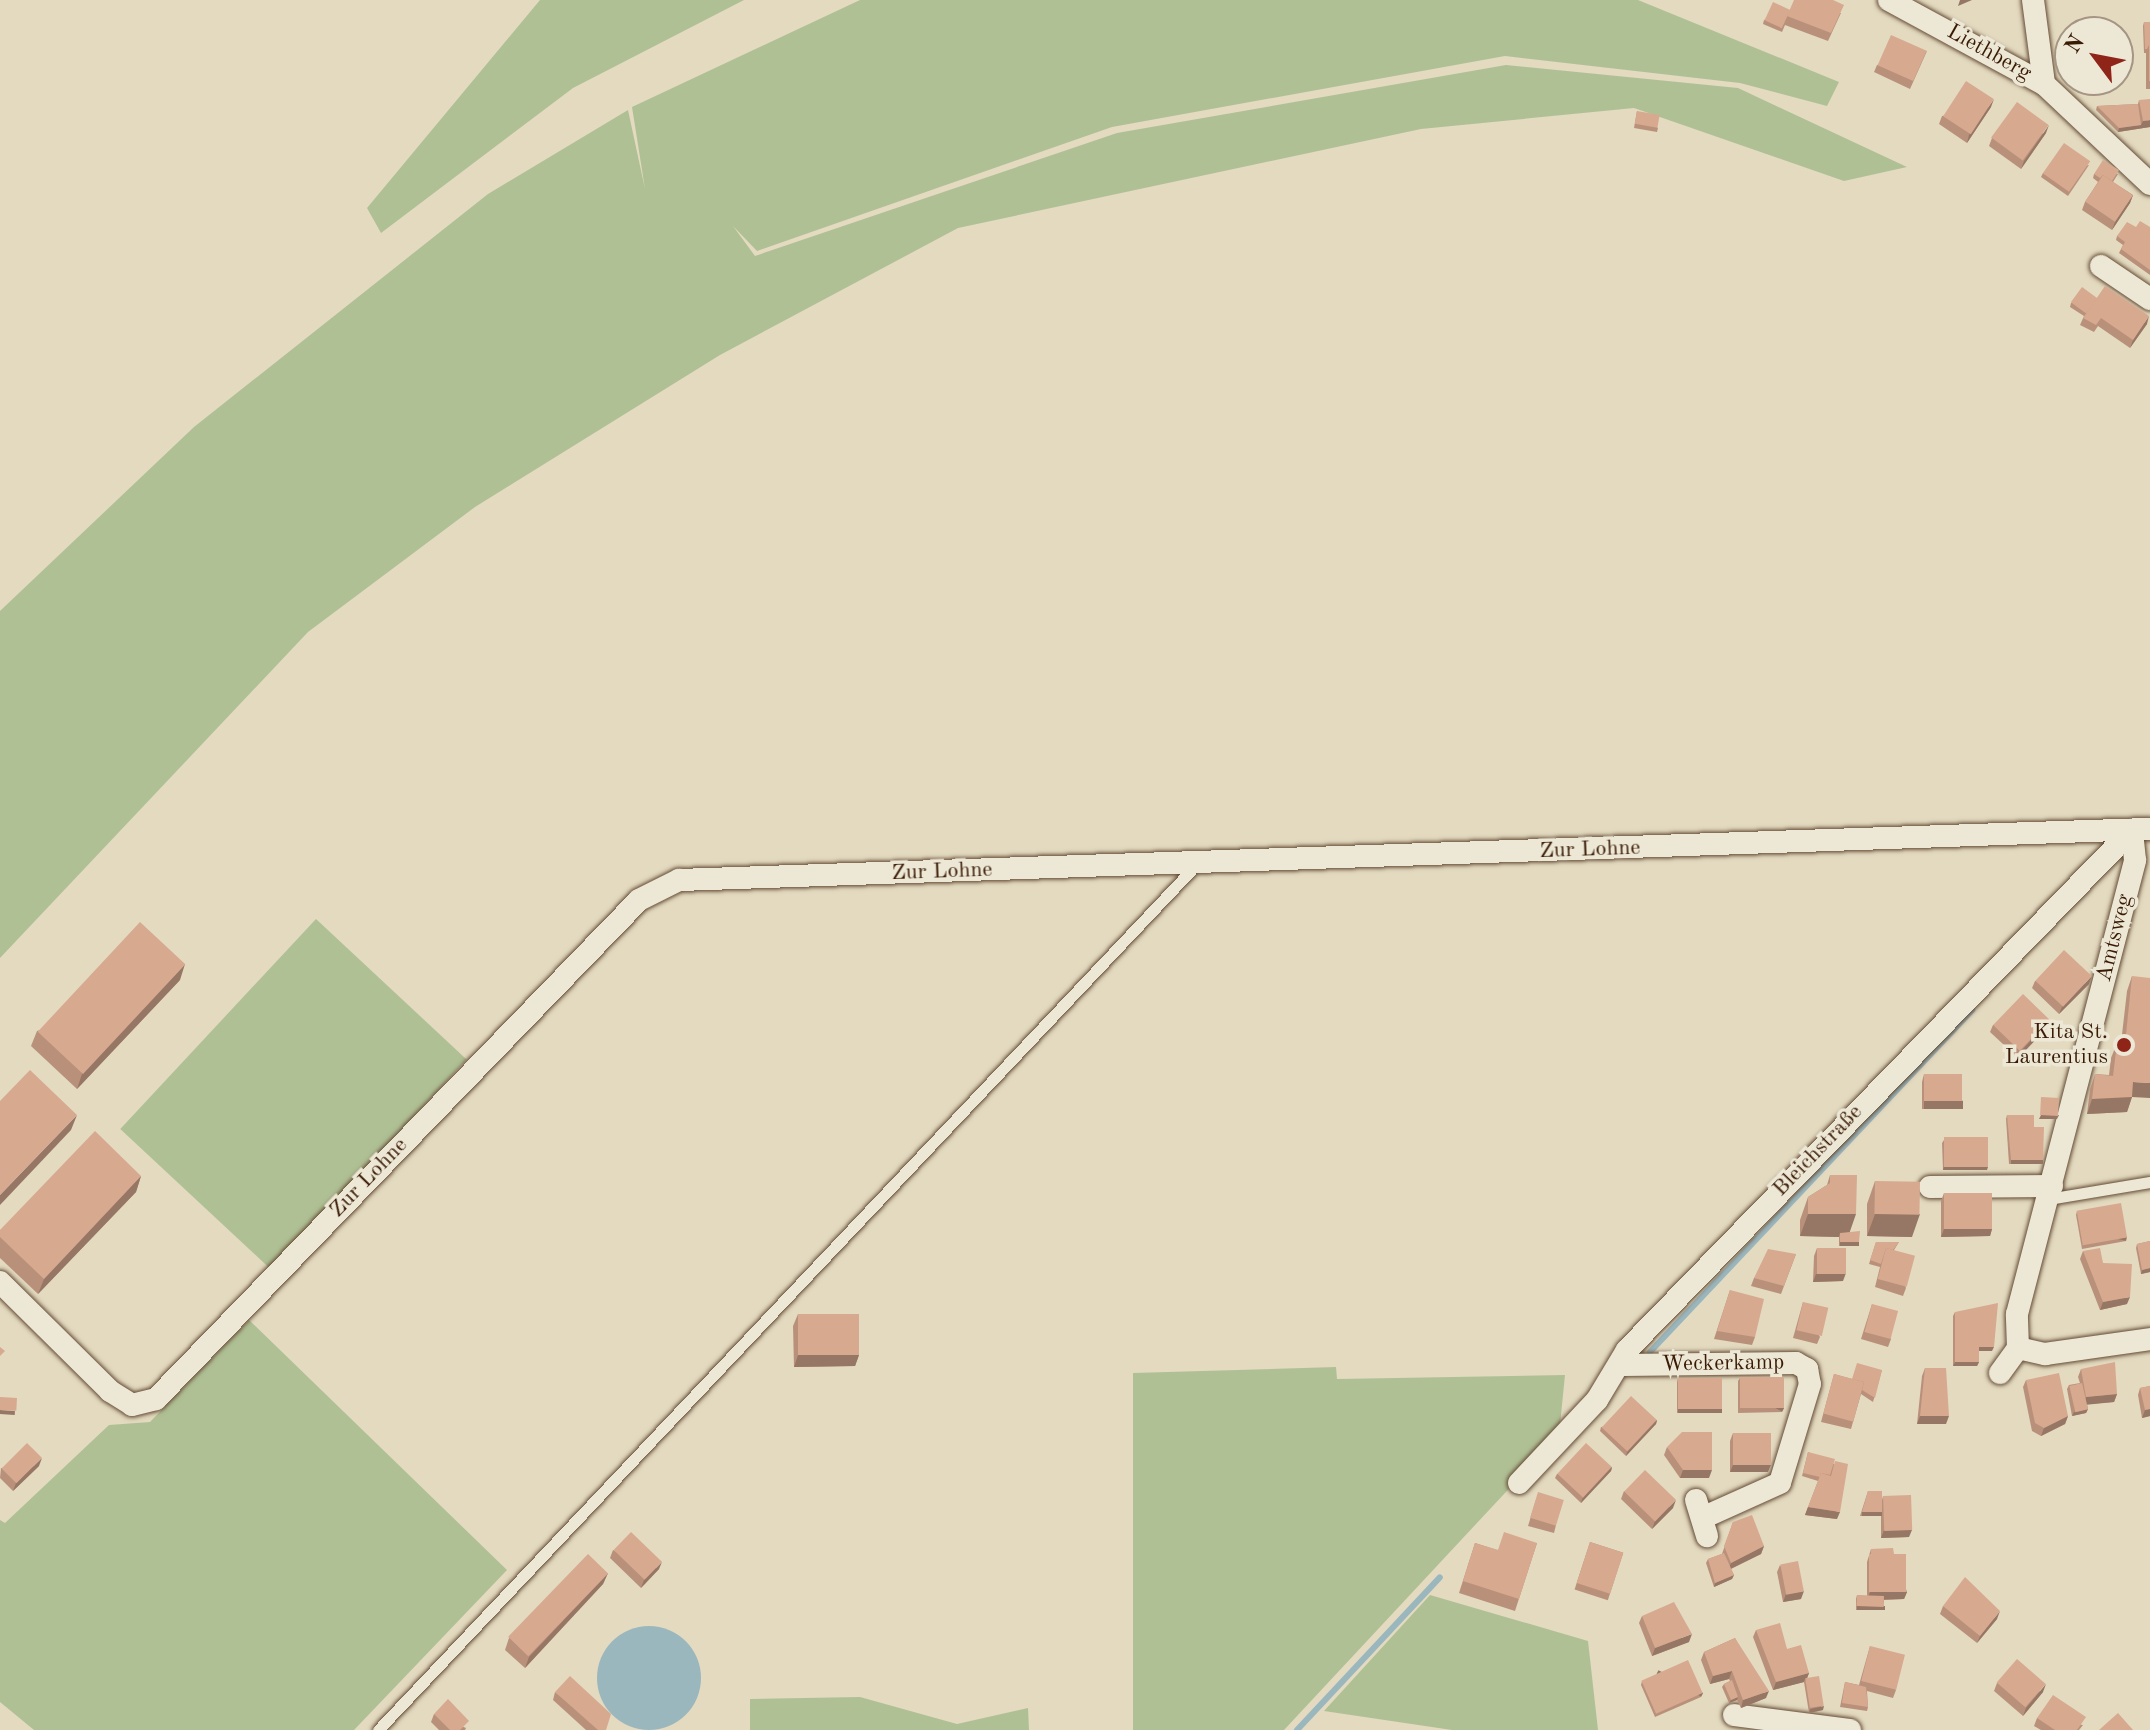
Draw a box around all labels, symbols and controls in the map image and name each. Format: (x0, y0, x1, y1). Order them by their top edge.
north arrow (2054, 16, 2134, 96)
street label: Liethberg (1942, 19, 2036, 87)
text: N (2062, 31, 2089, 57)
street label: Zur Lohne (1539, 835, 1641, 865)
street label: Zur Lohne (891, 857, 993, 887)
street label: Amtsweg (2091, 891, 2139, 985)
place label: Kita St. Laurentius (2005, 1019, 2108, 1070)
marker: Kita St. Laurentius (2115, 1036, 2133, 1054)
street label: Bleichstraße (1768, 1100, 1868, 1202)
street label: Zur Lohne (324, 1133, 414, 1223)
street label: Weckerkamp (1661, 1350, 1785, 1378)

